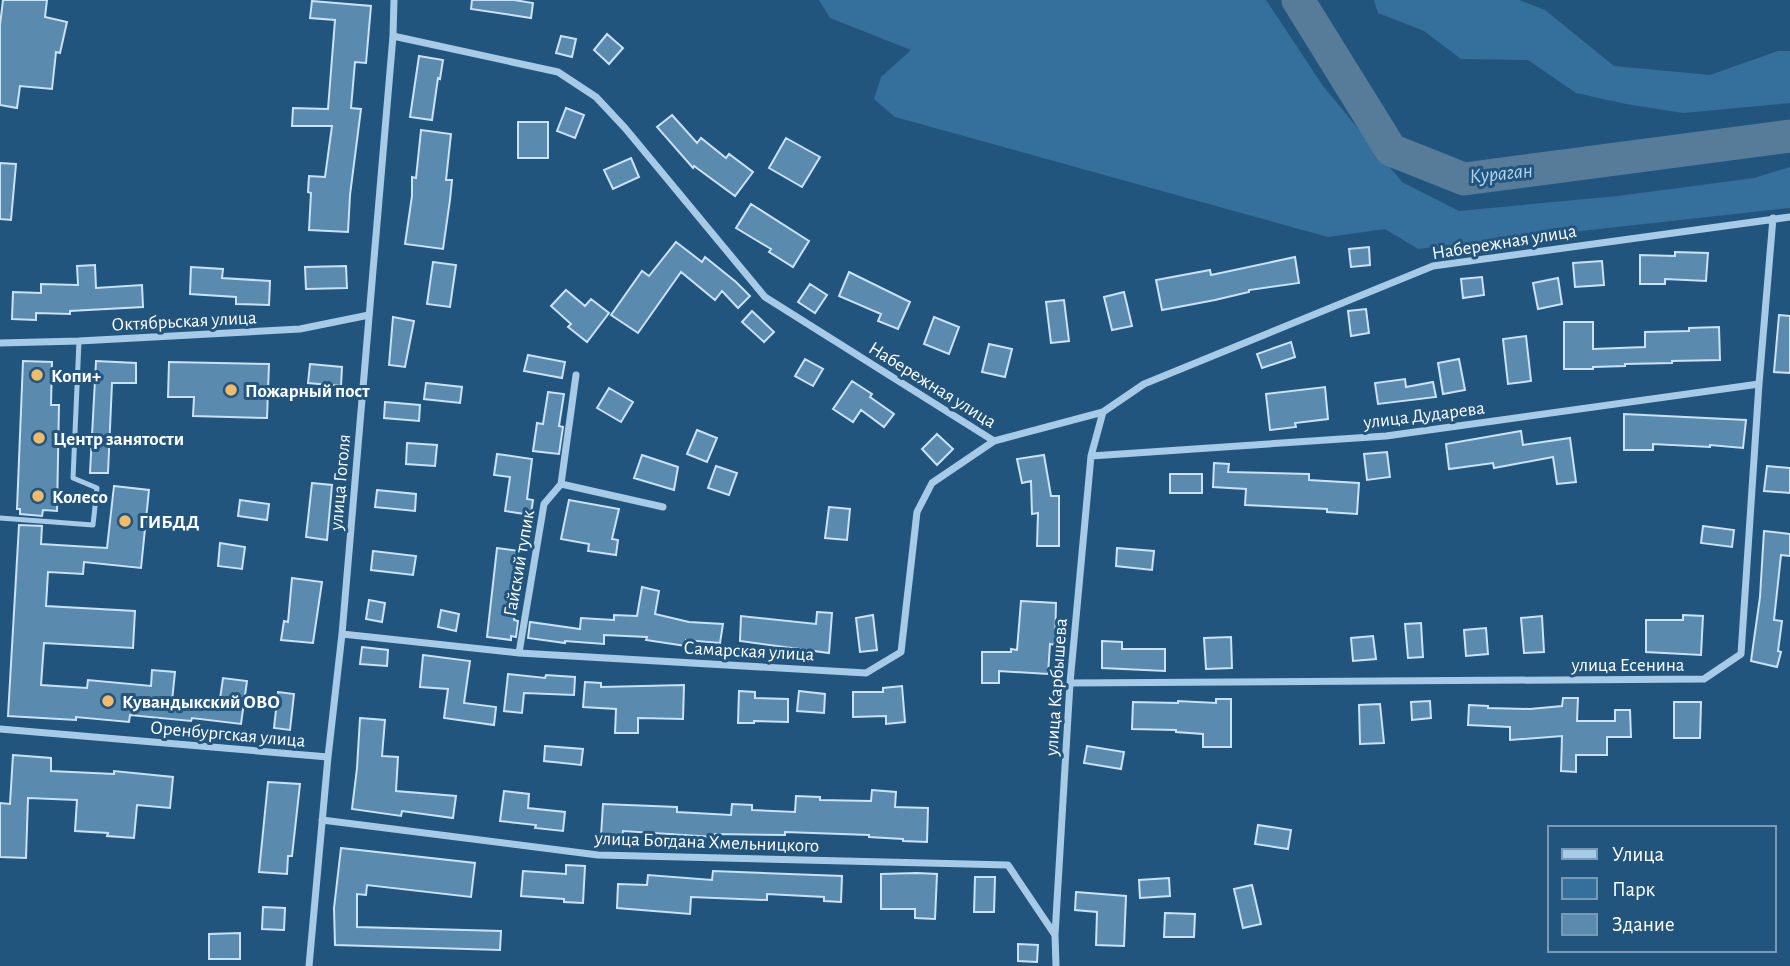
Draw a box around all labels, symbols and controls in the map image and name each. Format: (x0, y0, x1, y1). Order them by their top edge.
water label: Кураган (1468, 160, 1534, 188)
street label: Набережная улица (1430, 222, 1578, 263)
street label: Октябрьская улица (111, 308, 257, 335)
street label: Набережная улица (865, 338, 1000, 432)
marker: Копи+ (29, 367, 45, 383)
place label: Копи+ (51, 367, 101, 386)
marker: Пожарный пост (223, 382, 239, 398)
place label: Пожарный пост (245, 382, 370, 401)
street label: улица Дударева (1361, 399, 1486, 432)
marker: Центр занятости (31, 430, 47, 446)
place label: Центр занятости (53, 430, 184, 449)
street label: улица Гоголя (327, 433, 354, 532)
marker: Колесо (30, 488, 46, 504)
place label: Колесо (52, 488, 108, 507)
street label: Гайский тупик (501, 508, 538, 618)
marker: ГИБДД (117, 513, 133, 529)
place label: ГИБДД (139, 513, 199, 532)
street label: улица Карбышева (1042, 617, 1071, 758)
street label: Самарская улица (683, 639, 815, 664)
street label: улица Есенина (1571, 656, 1685, 675)
marker: Кувандыкский ОВО (100, 693, 116, 709)
place label: Кувандыкский ОВО (122, 693, 280, 712)
street label: Оренбургская улица (150, 718, 307, 751)
legend (1548, 826, 1776, 952)
street label: улица Богдана Хмельницкого (593, 829, 820, 856)
text: Улица (1612, 844, 1665, 865)
text: Парк (1612, 879, 1656, 900)
text: Здание (1612, 914, 1675, 935)

